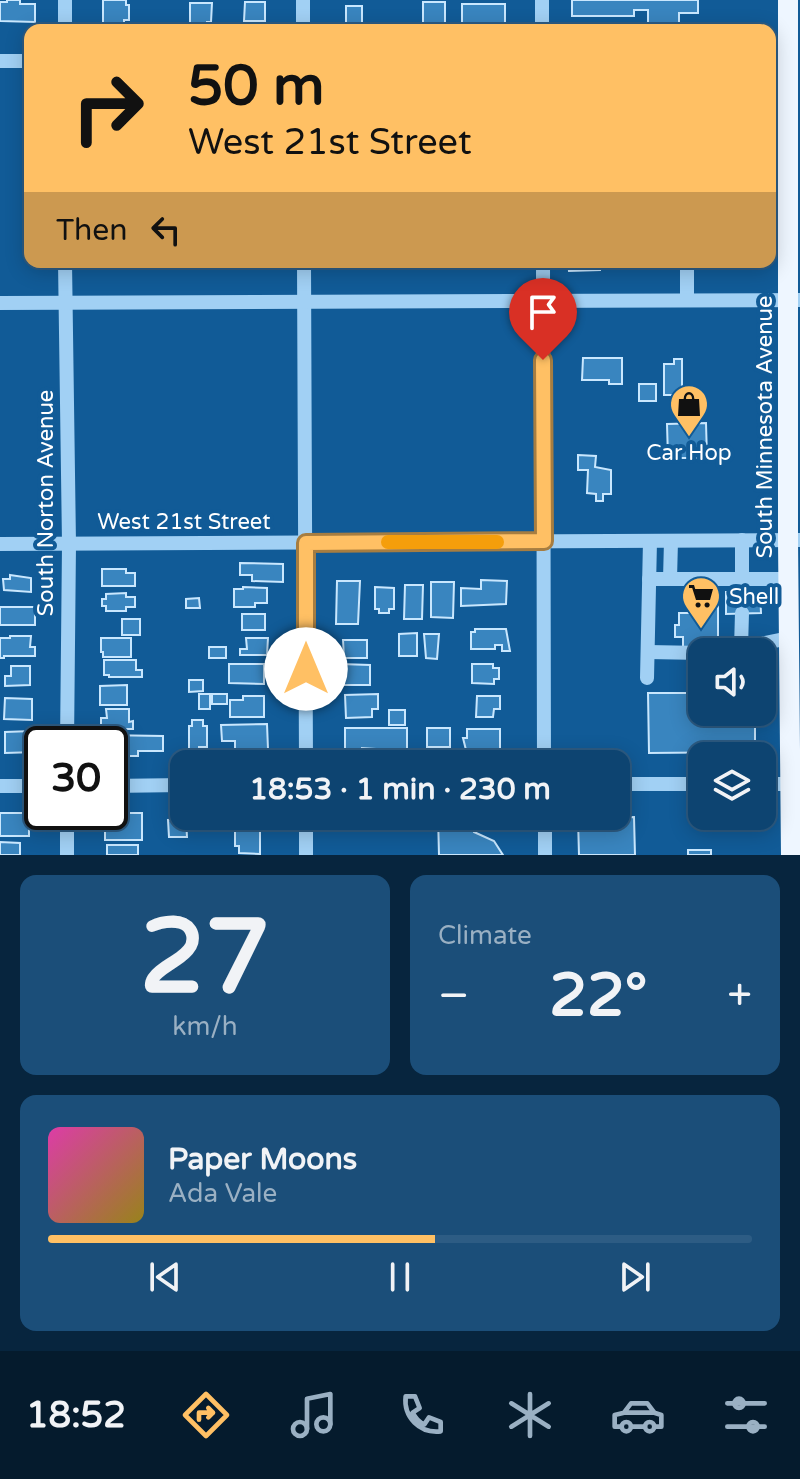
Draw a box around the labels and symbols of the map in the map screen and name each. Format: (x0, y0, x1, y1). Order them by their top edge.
pin (509, 278, 577, 360)
street label: South Minnesota Avenue (752, 296, 778, 558)
shop icon: Car Hop (668, 383, 710, 438)
street label: South Norton Avenue (33, 390, 59, 616)
place label: Car Hop (646, 440, 732, 466)
street label: West 21st Street (97, 509, 271, 535)
supermarket icon: Shell (680, 575, 722, 630)
place label: Shell (729, 584, 779, 610)
position arrow (264, 627, 348, 711)
speed limit sign: 30 (24, 726, 128, 830)

